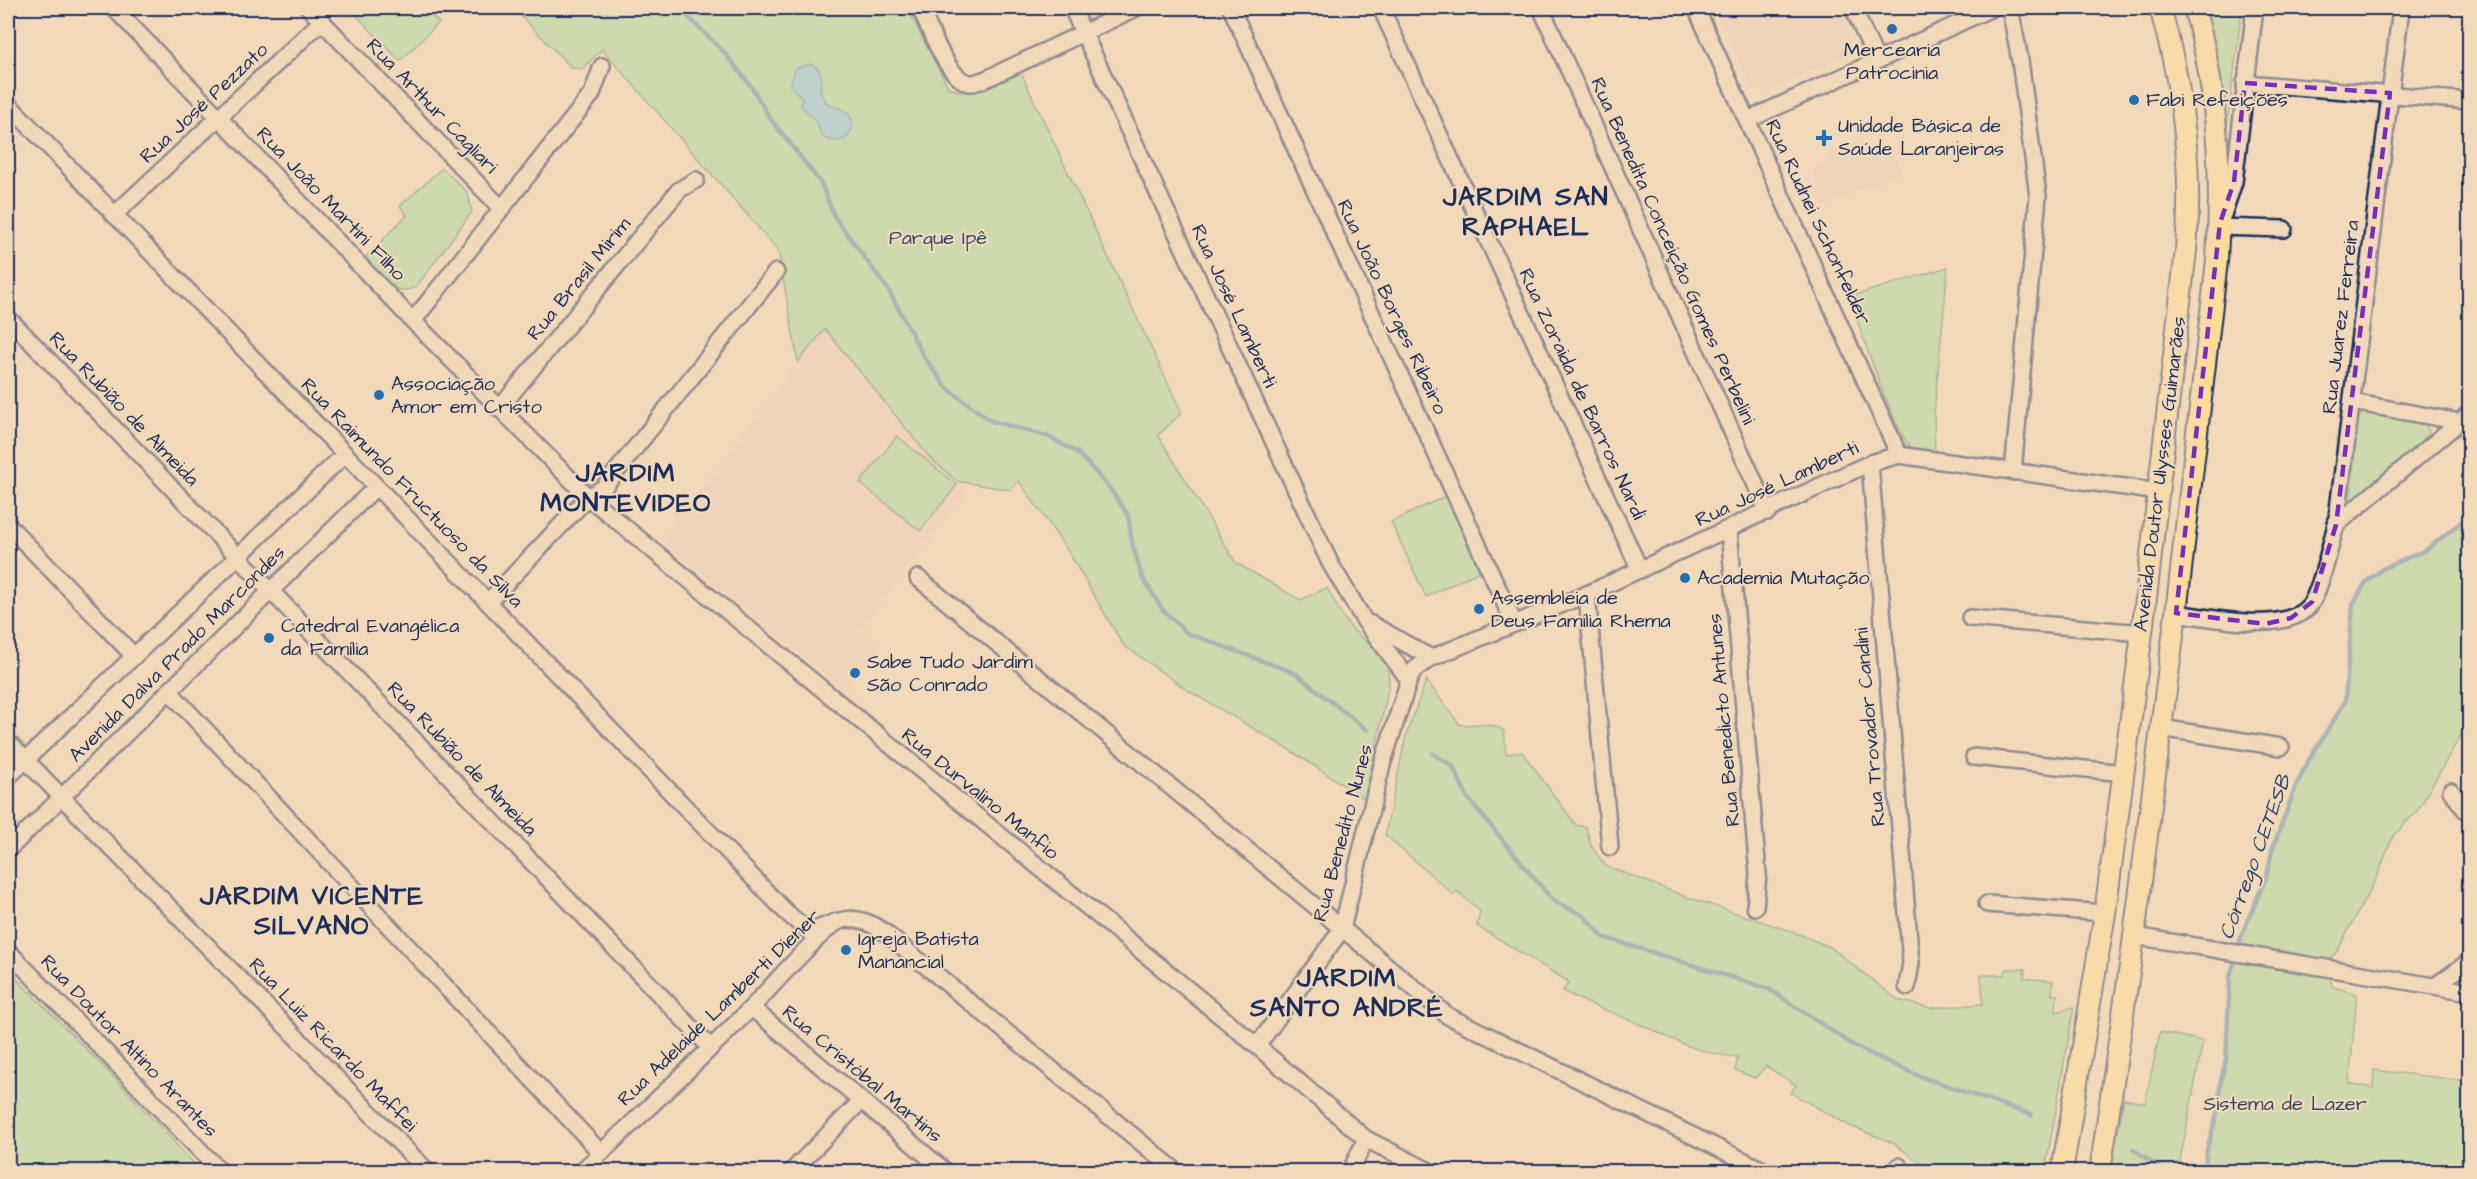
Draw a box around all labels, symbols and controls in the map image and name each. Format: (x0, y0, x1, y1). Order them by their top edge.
marker: Mercearia Patrocinia (1885, 22, 1899, 36)
street label: Rua Arthur Cagliari (359, 32, 504, 181)
street label: Rua José Pezzato (134, 36, 274, 170)
place label: Mercearia Patrocinia (1844, 36, 1940, 87)
street label: Rua Benedita Conceição Gomes Perbelini (1583, 73, 1763, 429)
place label: Fabi Refeições (2146, 86, 2288, 114)
marker: Fabi Refeições (2127, 93, 2141, 107)
place label: Unidade Básica de Saúde Laranjeiras (1838, 112, 2004, 163)
street label: Rua Rudnei Schonfelder (1758, 115, 1878, 329)
street label: Rua João Martini Filho (250, 121, 412, 287)
marker: Unidade Básica de Saúde Laranjeiras (1815, 129, 1833, 147)
district label: JARDIM SAN RAPHAEL (1442, 179, 1609, 245)
street label: Rua João Borges Ribeiro (1329, 195, 1454, 419)
street label: Rua Brasil Mirim (520, 211, 638, 347)
street label: Rua Juarez Ferreira (2315, 218, 2367, 416)
street label: Rua José Lamberti (1184, 220, 1284, 392)
park label: Parque Ipê (889, 224, 987, 252)
street label: Rua Zoraida de Barros Nardi (1511, 264, 1653, 524)
street label: Avenida Doutor Ulysses Guimarães (2127, 315, 2194, 633)
street label: Rua Rubião de Almeida (43, 325, 205, 493)
place label: Associação Amor em Cristo (391, 370, 542, 421)
street label: Rua Raimundo Fructuoso da Silva (294, 372, 530, 614)
marker: Associação Amor em Cristo (372, 388, 386, 402)
street label: Rua José Lamberti (1691, 434, 1863, 534)
district label: JARDIM MONTEVIDEO (540, 455, 712, 521)
street label: Avenida Dalva Prado Marcondes (62, 539, 292, 769)
place label: Academia Mutação (1697, 564, 1870, 592)
marker: Academia Mutação (1678, 571, 1692, 585)
place label: Assembleia de Deus Família Rhema (1491, 584, 1671, 635)
marker: Assembleia de Deus Família Rhema (1472, 602, 1486, 616)
place label: Catedral Evangélica da Família (281, 612, 459, 663)
street label: Rua Benedicto Antunes (1701, 612, 1747, 828)
street label: Rua Trovador Candini (1847, 627, 1893, 827)
marker: Catedral Evangélica da Família (262, 631, 276, 645)
place label: Sabe Tudo Jardim São Conrado (867, 648, 1033, 699)
marker: Sabe Tudo Jardim São Conrado (848, 666, 862, 680)
street label: Rua Rubião de Almeida (381, 675, 543, 843)
street label: Rua Durvalino Manfio (895, 722, 1065, 866)
street label: Rua Benedito Nunes (1306, 741, 1380, 925)
water label: Córrego CETESB (2212, 770, 2300, 944)
district label: JARDIM VICENTE SILVANO (199, 878, 424, 944)
street label: Rua Adelaide Lamberti Diener (611, 903, 827, 1113)
place label: Igreja Batista Manancial (858, 925, 979, 976)
marker: Igreja Batista Manancial (839, 943, 853, 957)
street label: Rua Doutor Altino Arantes (34, 948, 224, 1144)
street label: Rua Luiz Ricardo Maffei (242, 952, 424, 1138)
district label: JARDIM SANTO ANDRÉ (1249, 960, 1444, 1026)
street label: Rua Cristóbal Martins (776, 998, 948, 1150)
park label: Sistema de Lazer (2203, 1090, 2367, 1118)

